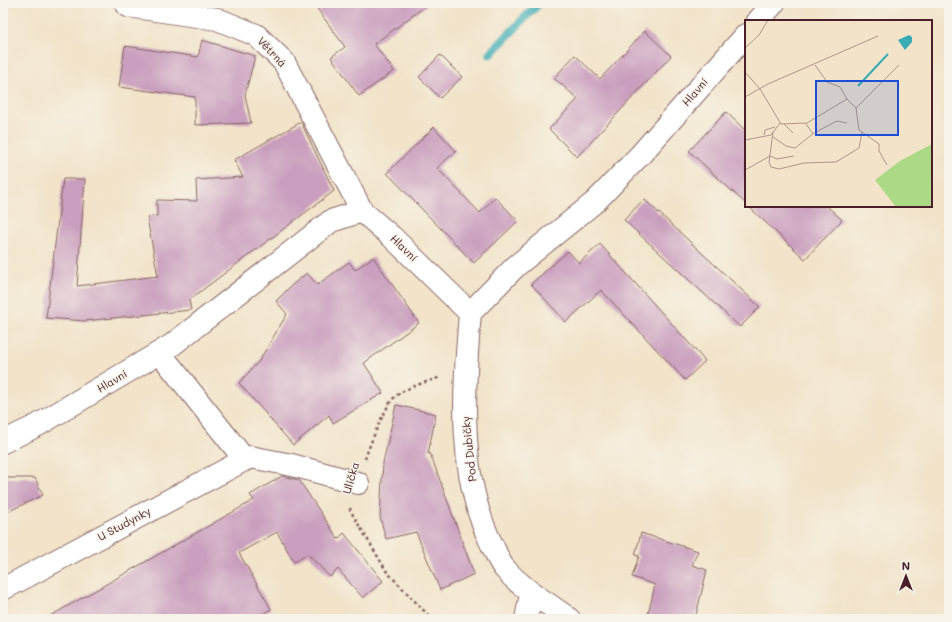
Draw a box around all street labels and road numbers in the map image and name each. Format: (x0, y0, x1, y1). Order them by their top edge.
street label: Větrná (254, 33, 290, 70)
street label: Hlavní (678, 74, 711, 109)
street label: Hlavní (387, 231, 421, 264)
street label: Hlavní (94, 366, 130, 395)
street label: Pod Dubičky (458, 415, 479, 483)
street label: Ulička (339, 460, 362, 496)
street label: U Studynky (95, 503, 153, 544)

